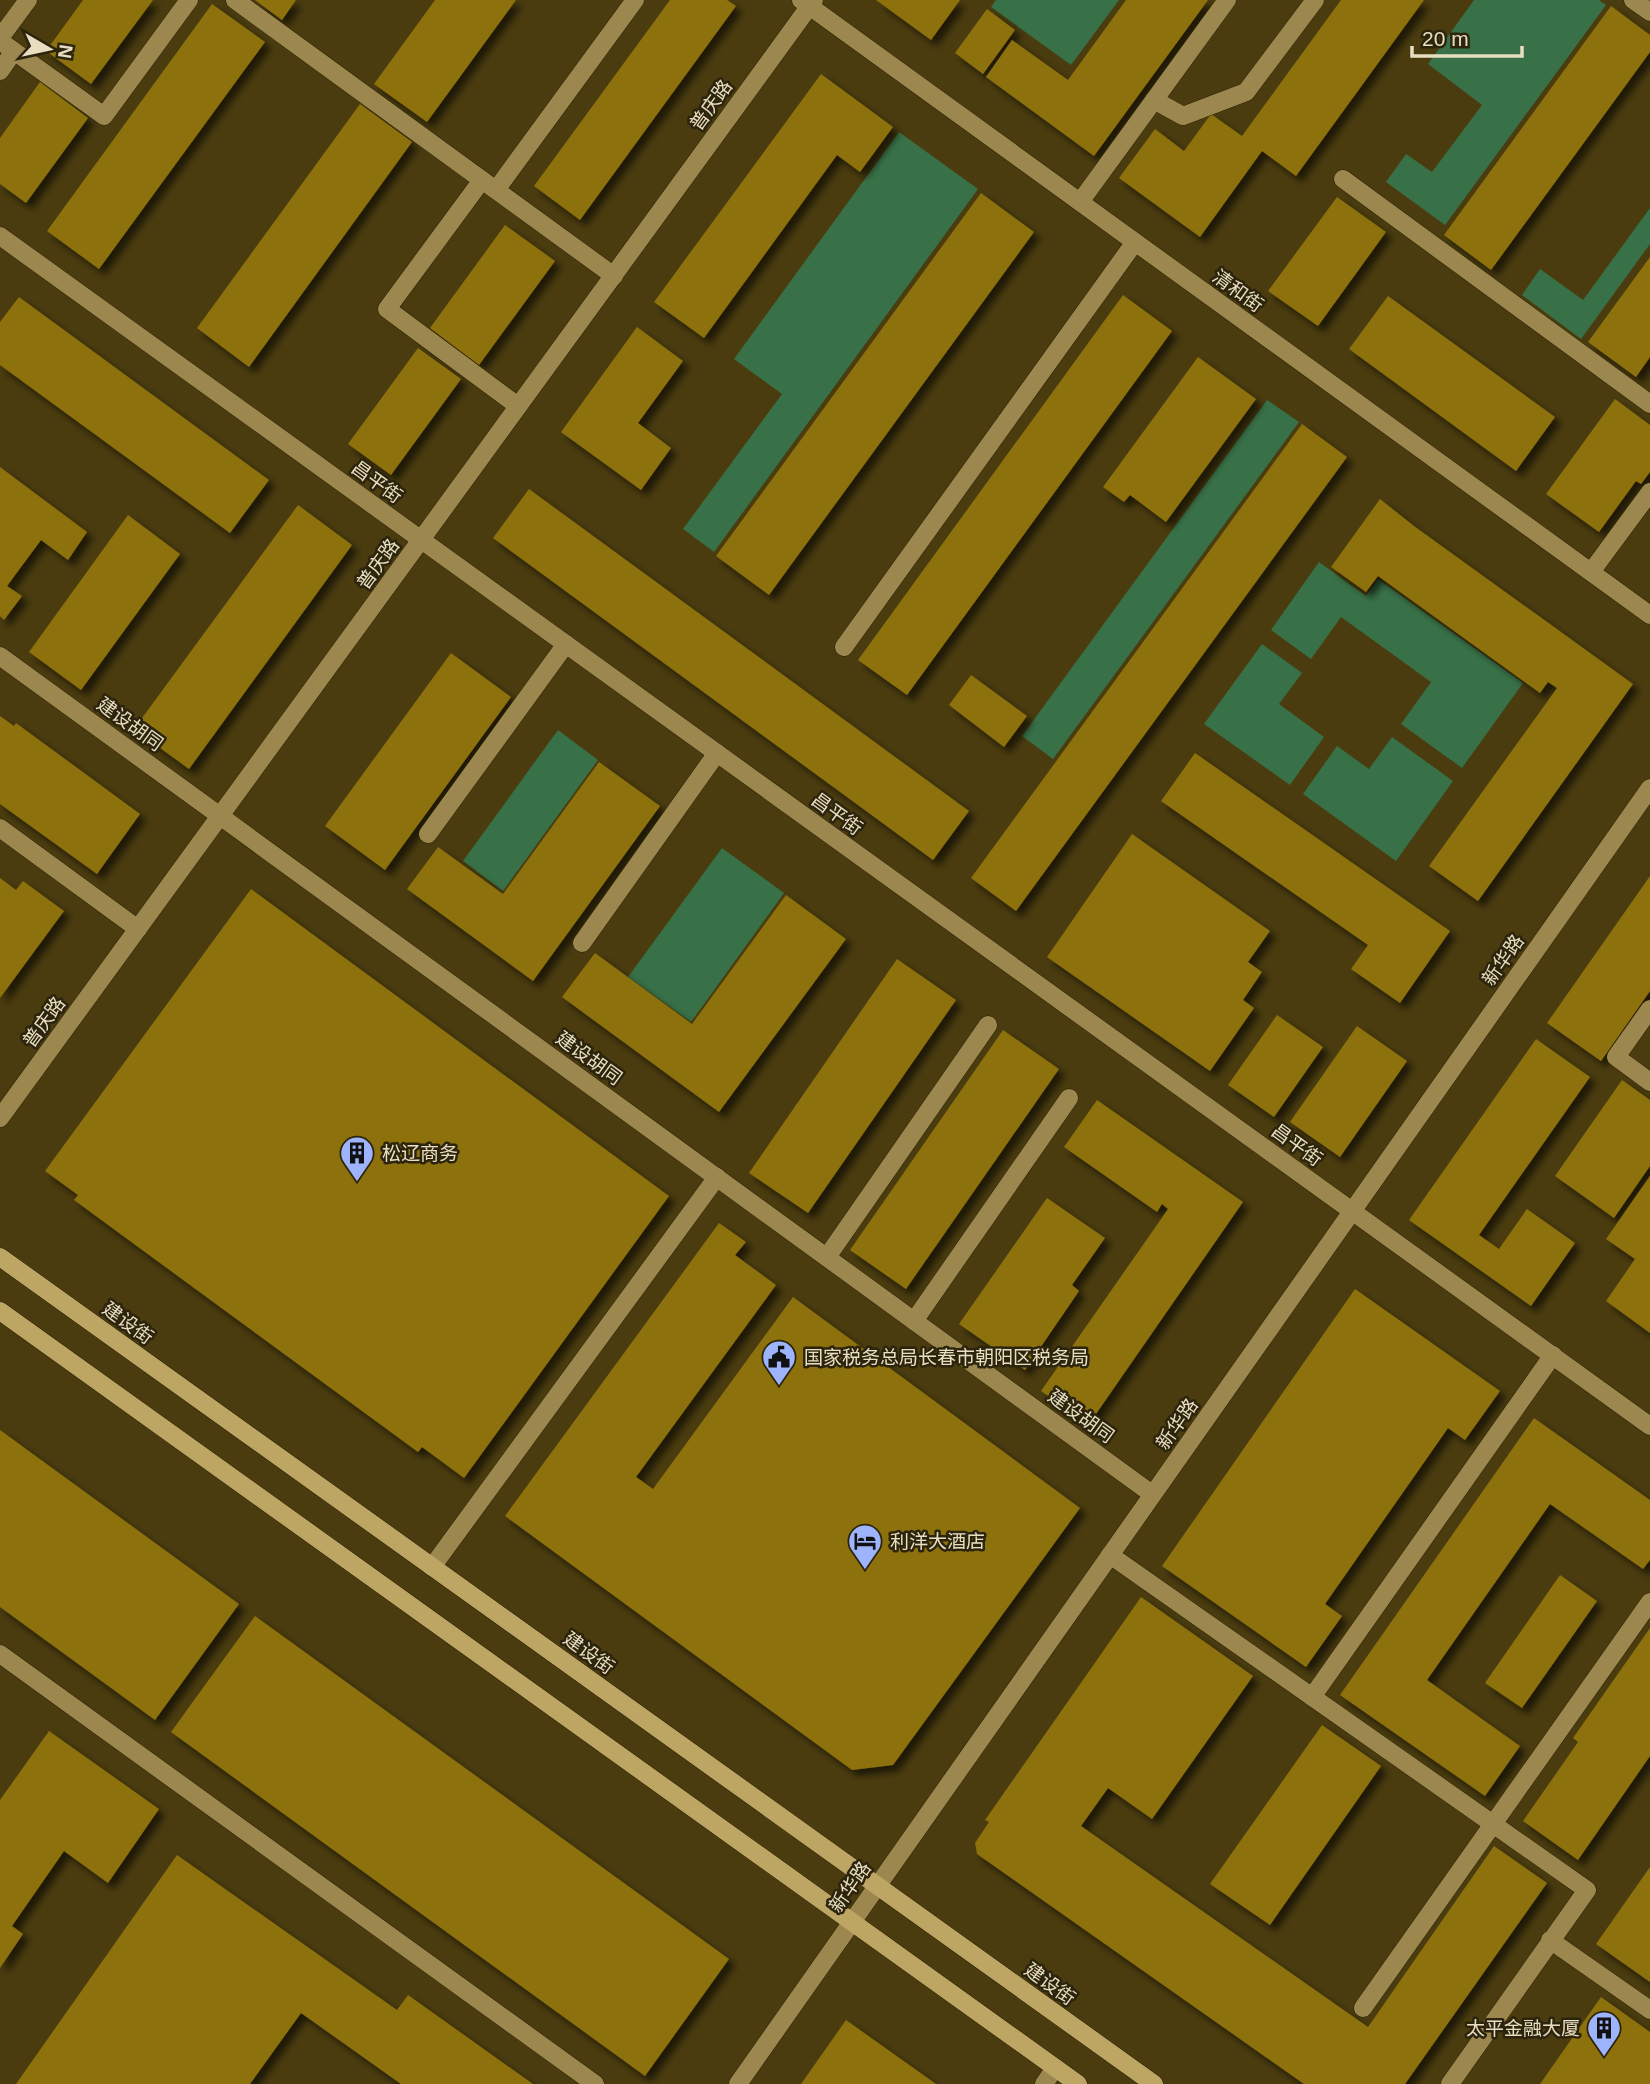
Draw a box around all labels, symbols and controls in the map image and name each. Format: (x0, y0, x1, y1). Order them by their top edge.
north arrow (14, 14, 84, 84)
scale bar (1412, 14, 1522, 58)
text: 20 m (1422, 27, 1469, 50)
text: N (54, 43, 77, 60)
street label: 普庆路 (686, 76, 736, 134)
street label: 清和街 (1209, 266, 1267, 316)
street label: 昌平街 (348, 457, 406, 507)
street label: 普庆路 (353, 535, 403, 593)
street label: 建设胡同 (93, 693, 167, 755)
street label: 昌平街 (808, 789, 866, 839)
street label: 新华路 (1478, 931, 1528, 989)
street label: 普庆路 (19, 993, 69, 1051)
street label: 建设胡同 (552, 1027, 626, 1089)
street label: 昌平街 (1268, 1120, 1326, 1170)
building icon: 松辽商务 (338, 1134, 376, 1183)
place label: 松辽商务 (382, 1143, 458, 1164)
street label: 建设街 (99, 1298, 157, 1348)
public building icon: 国家税务总局长春市朝阳区税务局 (760, 1338, 798, 1387)
place label: 国家税务总局长春市朝阳区税务局 (804, 1347, 1089, 1368)
street label: 建设胡同 (1044, 1385, 1118, 1447)
street label: 新华路 (1152, 1395, 1202, 1453)
hotel icon: 利洋大酒店 (846, 1522, 884, 1571)
place label: 利洋大酒店 (890, 1531, 985, 1552)
street label: 建设街 (560, 1628, 618, 1678)
street label: 新华路 (825, 1858, 875, 1916)
street label: 建设街 (1021, 1959, 1079, 2009)
building icon: 太平金融大厦 (1585, 2009, 1623, 2058)
place label: 太平金融大厦 (1466, 2018, 1580, 2039)

